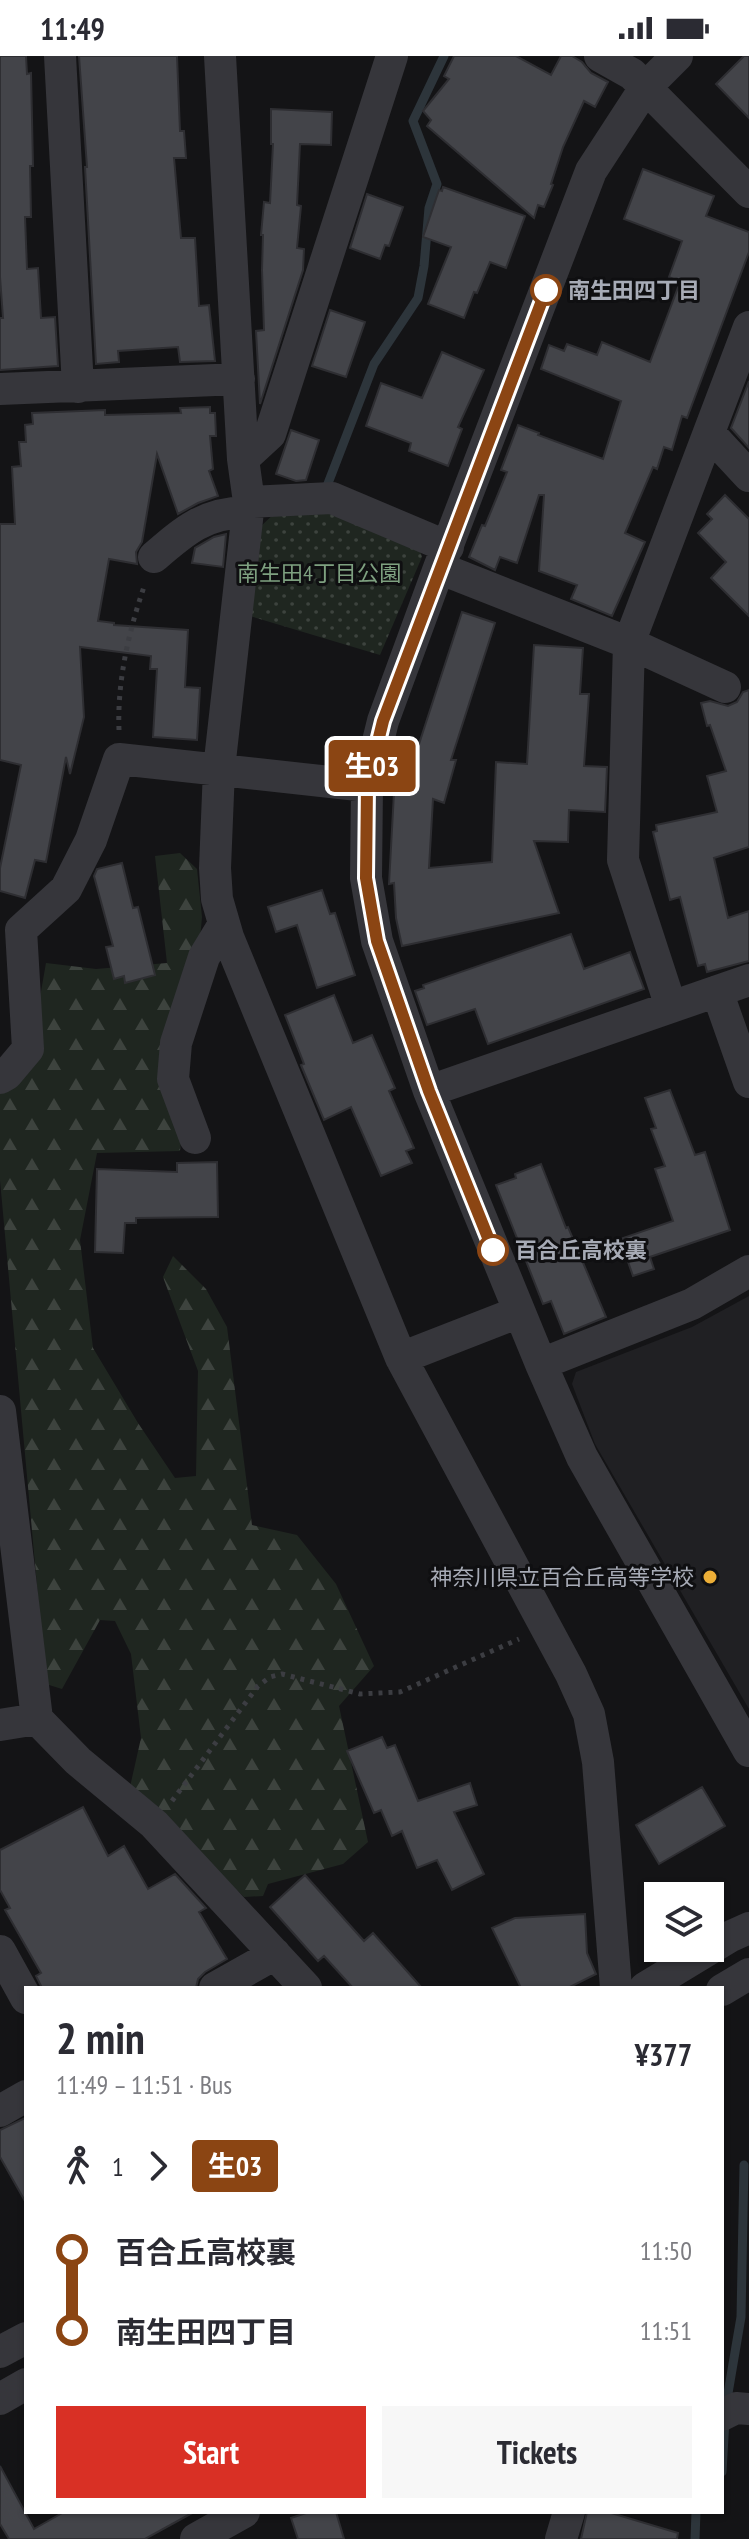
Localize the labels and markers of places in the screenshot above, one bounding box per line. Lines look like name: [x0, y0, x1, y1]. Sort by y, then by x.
marker: 南生田四丁目: [531, 275, 561, 305]
place label: 南生田四丁目: [568, 276, 700, 304]
marker: 百合丘高校裏: [478, 1235, 508, 1265]
place label: 百合丘高校裏: [515, 1236, 647, 1264]
place label: 神奈川県立百合丘高等学校: [430, 1563, 694, 1591]
marker: 神奈川県立百合丘高等学校: [701, 1568, 719, 1586]

